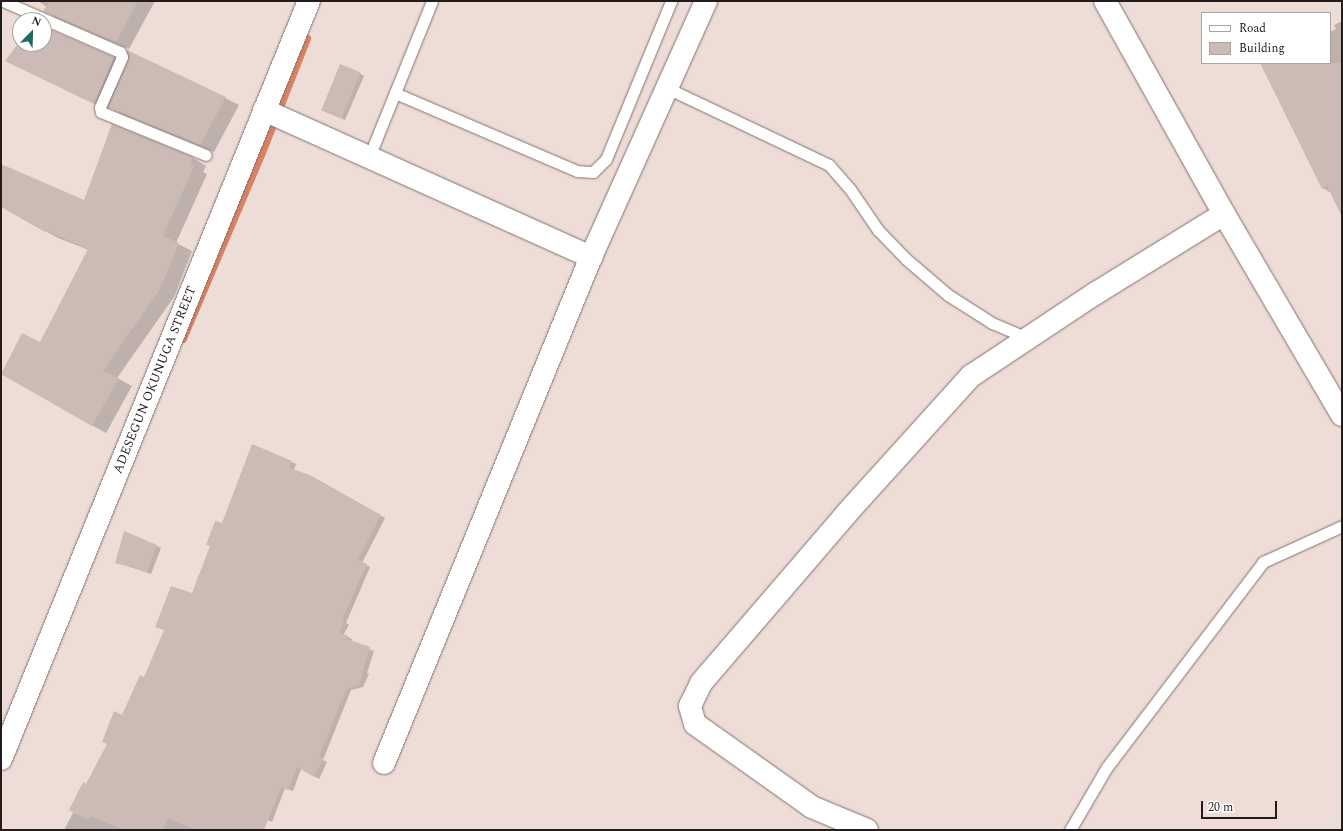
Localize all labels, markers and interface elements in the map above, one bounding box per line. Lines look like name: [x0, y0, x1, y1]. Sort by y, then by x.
north arrow: [12, 12, 52, 52]
text: N: [29, 12, 44, 31]
legend: [1201, 12, 1331, 64]
text: Road: [1239, 19, 1266, 38]
text: Building: [1239, 39, 1285, 58]
street label: ADESEGUN OKUNUGA STREET: [110, 284, 200, 476]
scale bar: [1203, 793, 1279, 819]
text: 20 m: [1208, 798, 1233, 817]

